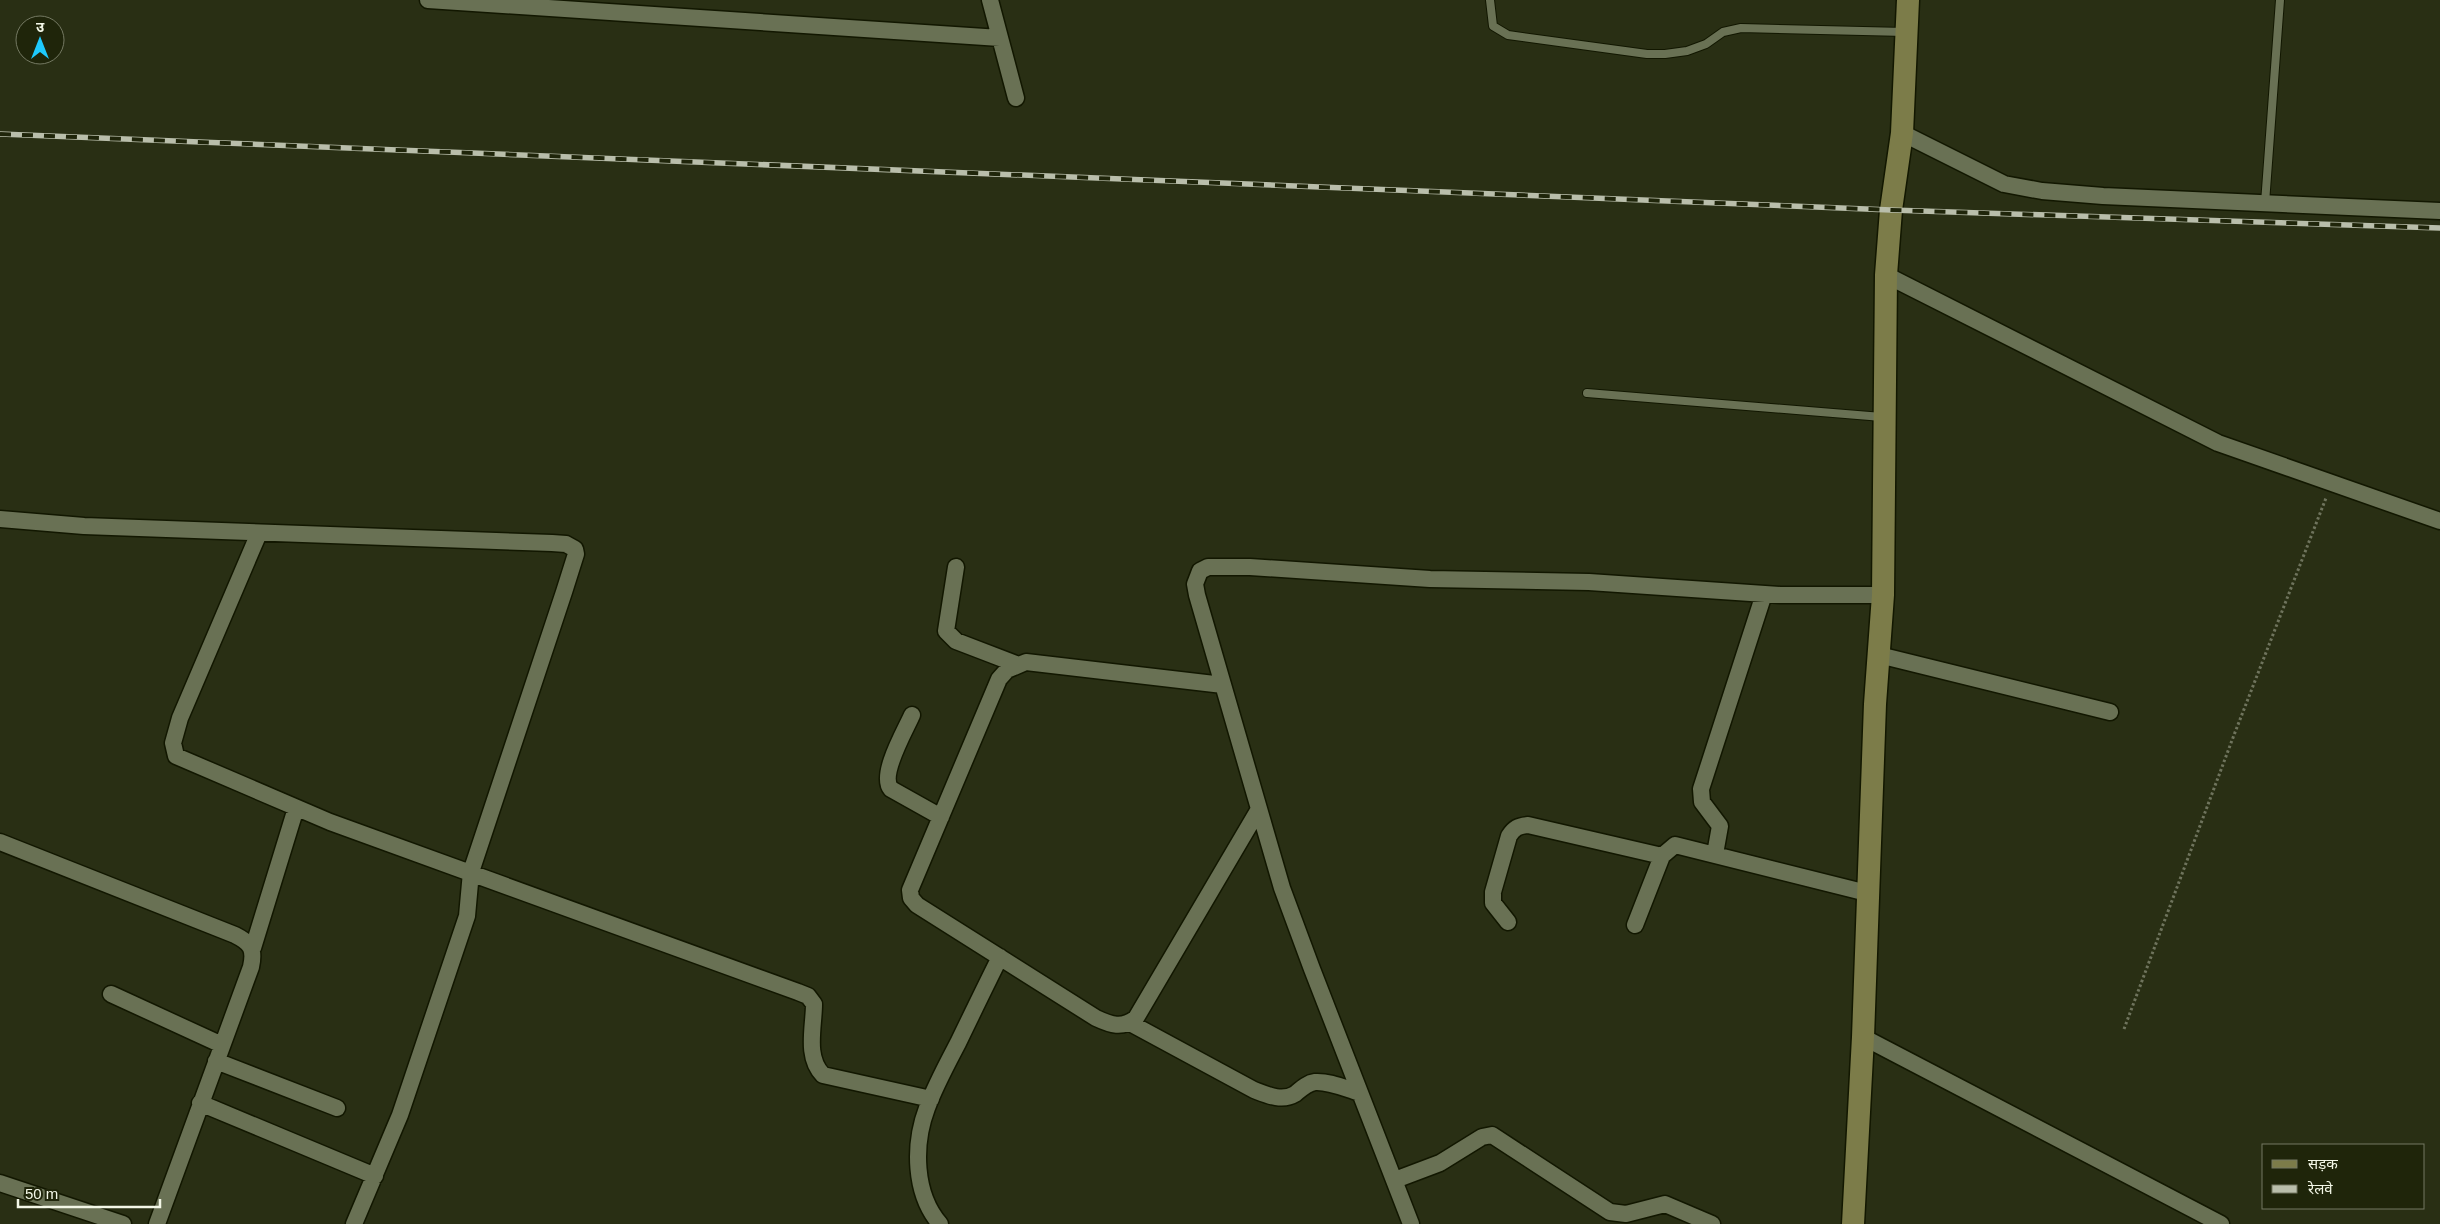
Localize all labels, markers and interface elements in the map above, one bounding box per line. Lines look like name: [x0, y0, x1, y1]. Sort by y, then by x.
north arrow: [15, 15, 65, 65]
text: उ: [36, 19, 45, 35]
legend: [2262, 1144, 2425, 1209]
text: सड़क: [2308, 1155, 2338, 1172]
scale bar: [18, 1176, 160, 1208]
text: रेलवे: [2307, 1180, 2333, 1197]
text: 50 m: [25, 1185, 58, 1202]

